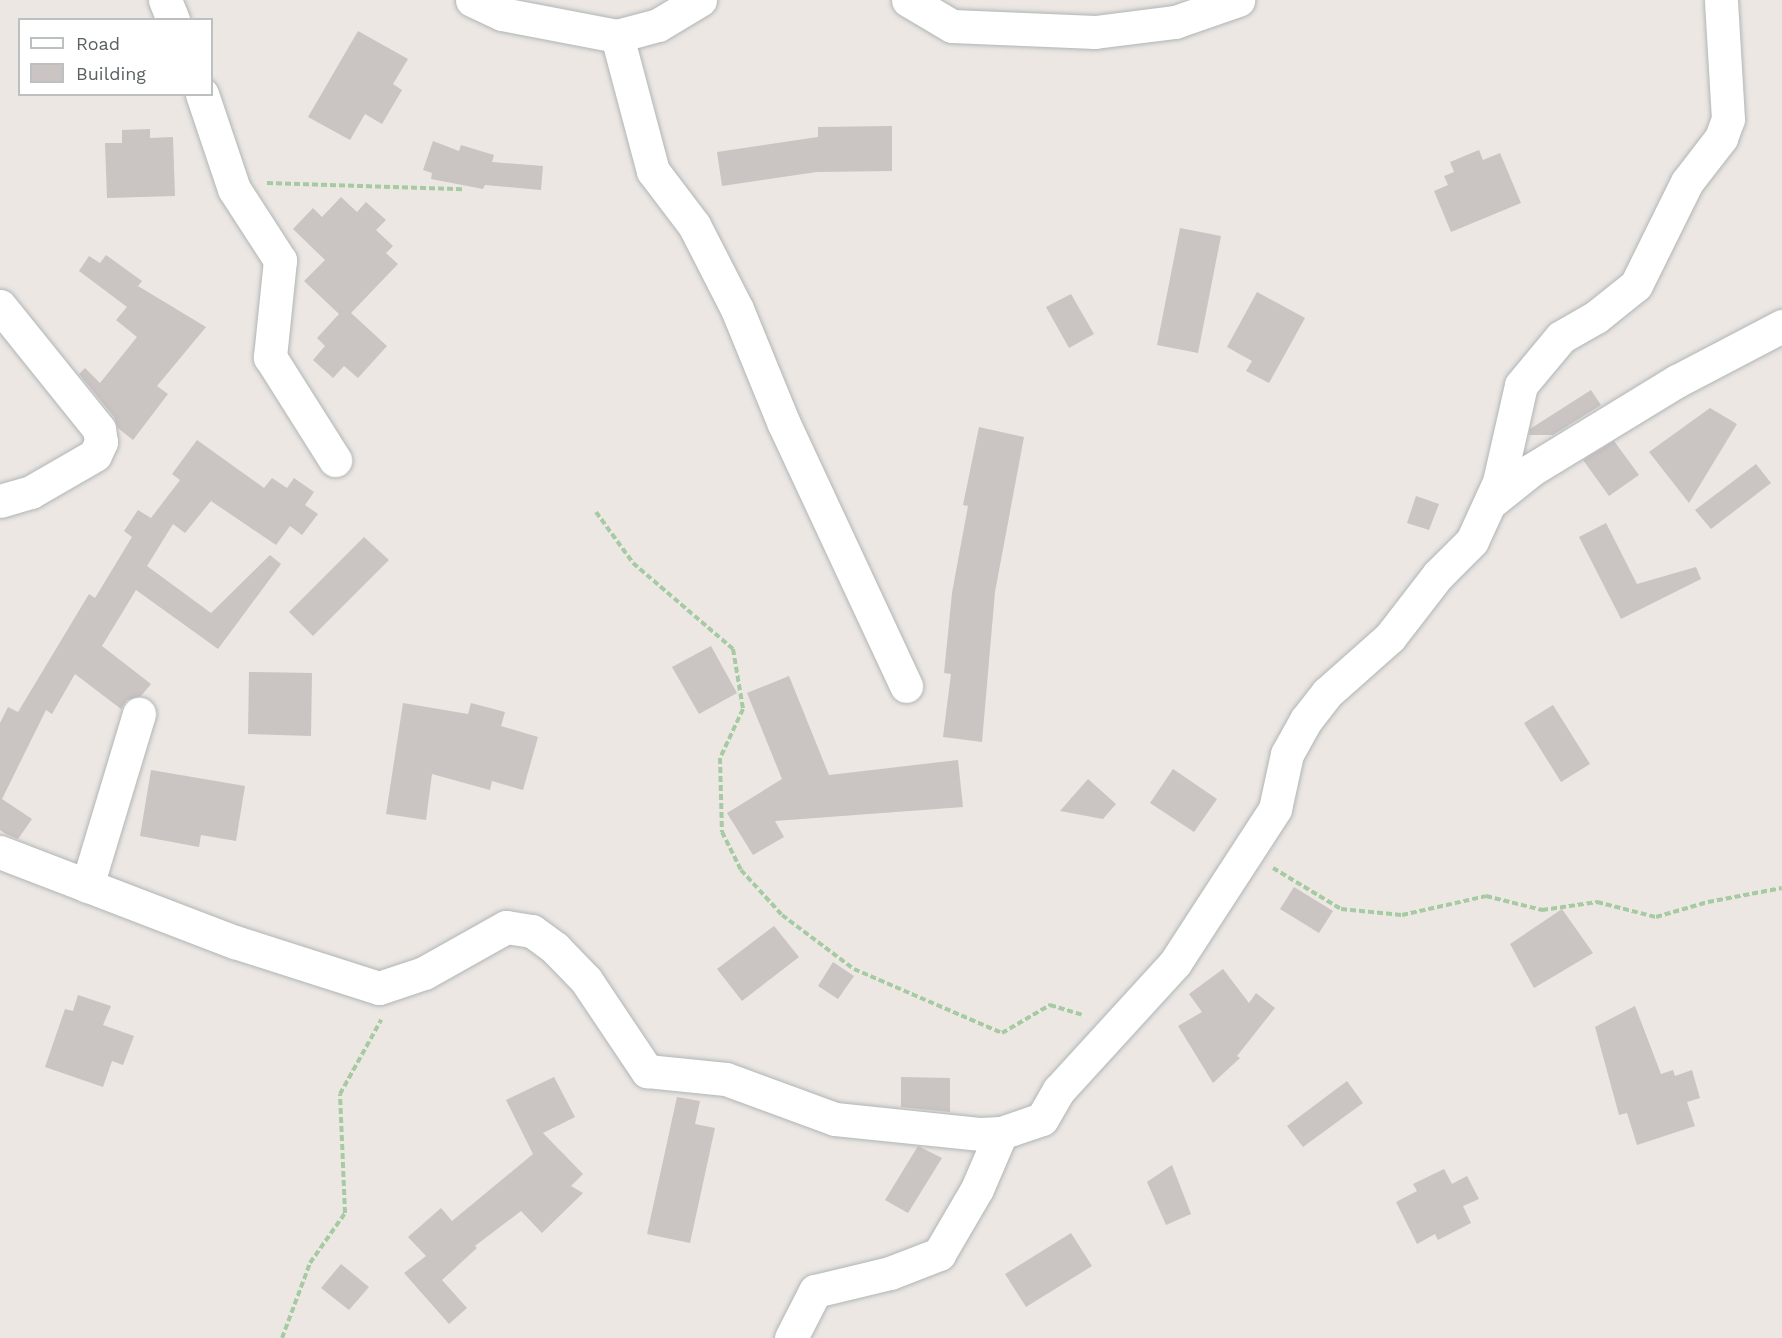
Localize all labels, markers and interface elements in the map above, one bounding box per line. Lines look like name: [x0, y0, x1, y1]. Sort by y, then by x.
legend: [18, 18, 213, 96]
text: Road: [76, 33, 120, 54]
text: Building: [76, 63, 146, 84]

